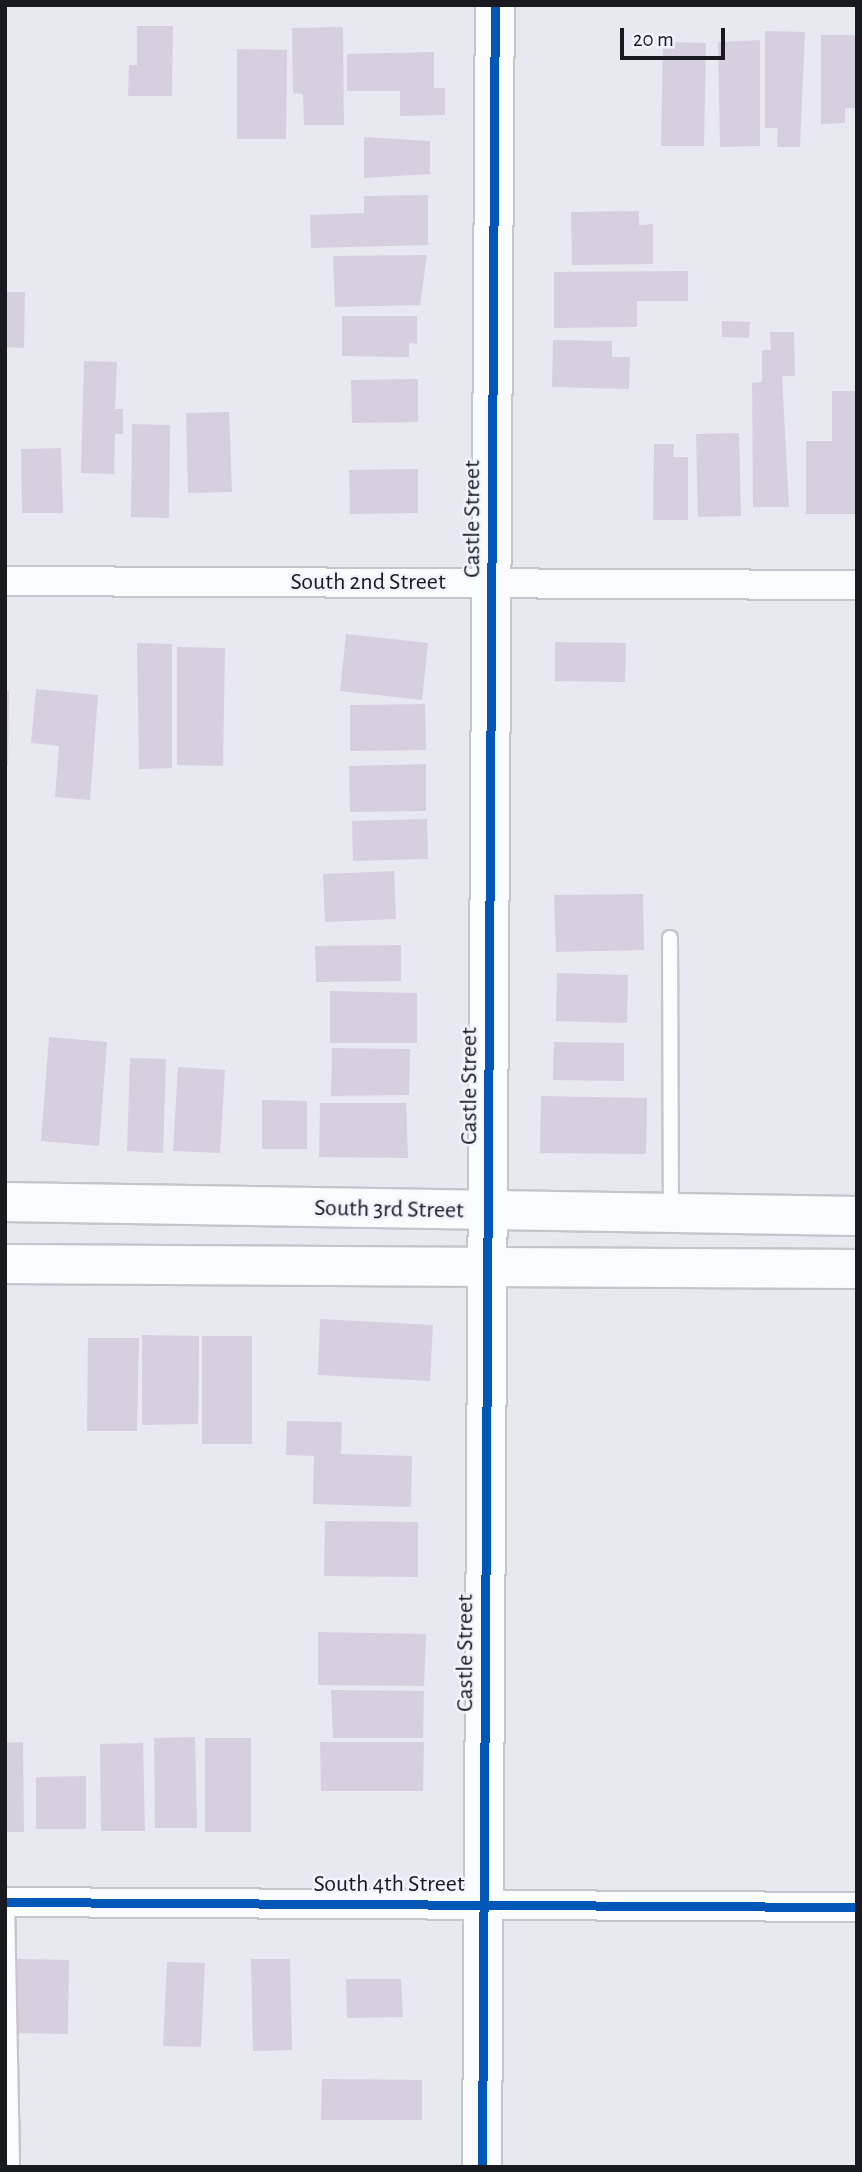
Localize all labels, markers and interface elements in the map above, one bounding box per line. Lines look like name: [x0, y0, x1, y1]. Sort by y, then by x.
scale bar: [624, 14, 729, 58]
text: 20 m: [633, 29, 674, 50]
street label: Castle Street: [459, 460, 487, 578]
street label: South 2nd Street: [290, 569, 446, 597]
street label: Castle Street: [456, 1027, 484, 1145]
street label: South 3rd Street: [314, 1194, 464, 1226]
street label: Castle Street: [452, 1594, 480, 1712]
street label: South 4th Street: [313, 1871, 465, 1899]

